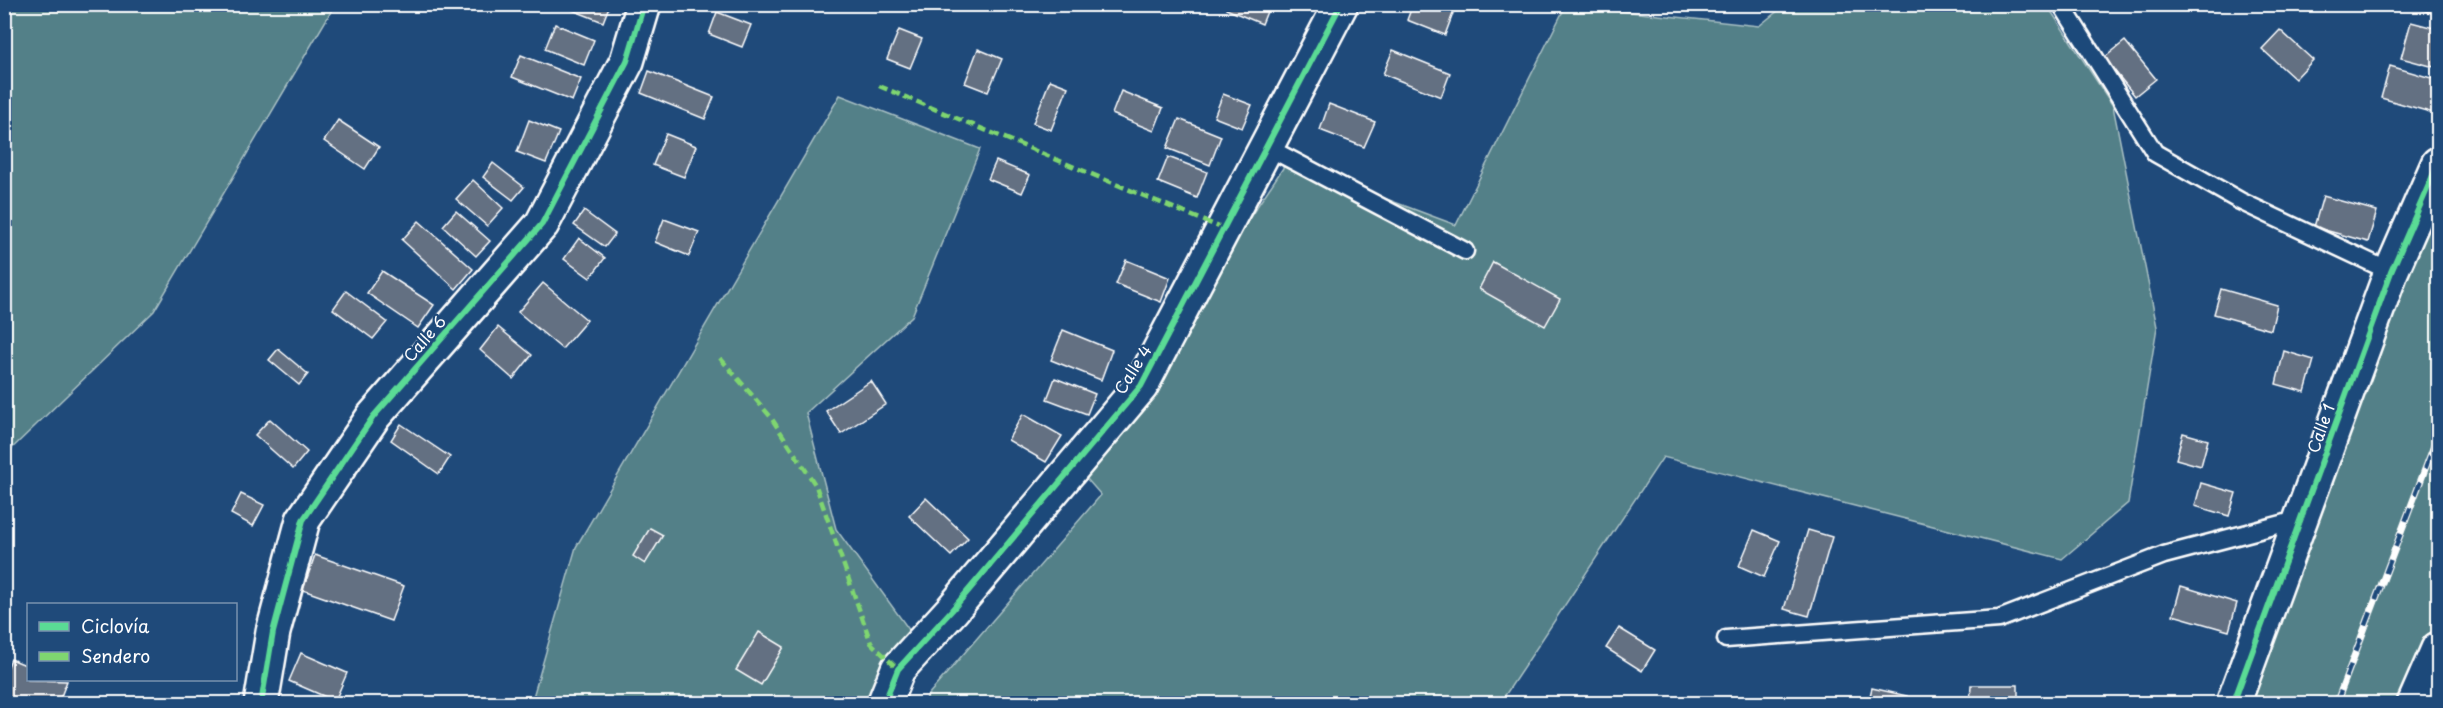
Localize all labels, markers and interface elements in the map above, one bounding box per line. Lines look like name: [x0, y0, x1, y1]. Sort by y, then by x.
street label: Calle 6: [397, 309, 451, 367]
street label: Calle 4: [1107, 340, 1157, 398]
street label: Calle 1: [2300, 400, 2340, 456]
legend: [27, 603, 237, 681]
text: Ciclovía: [81, 612, 150, 639]
text: Sendero: [81, 642, 150, 669]

